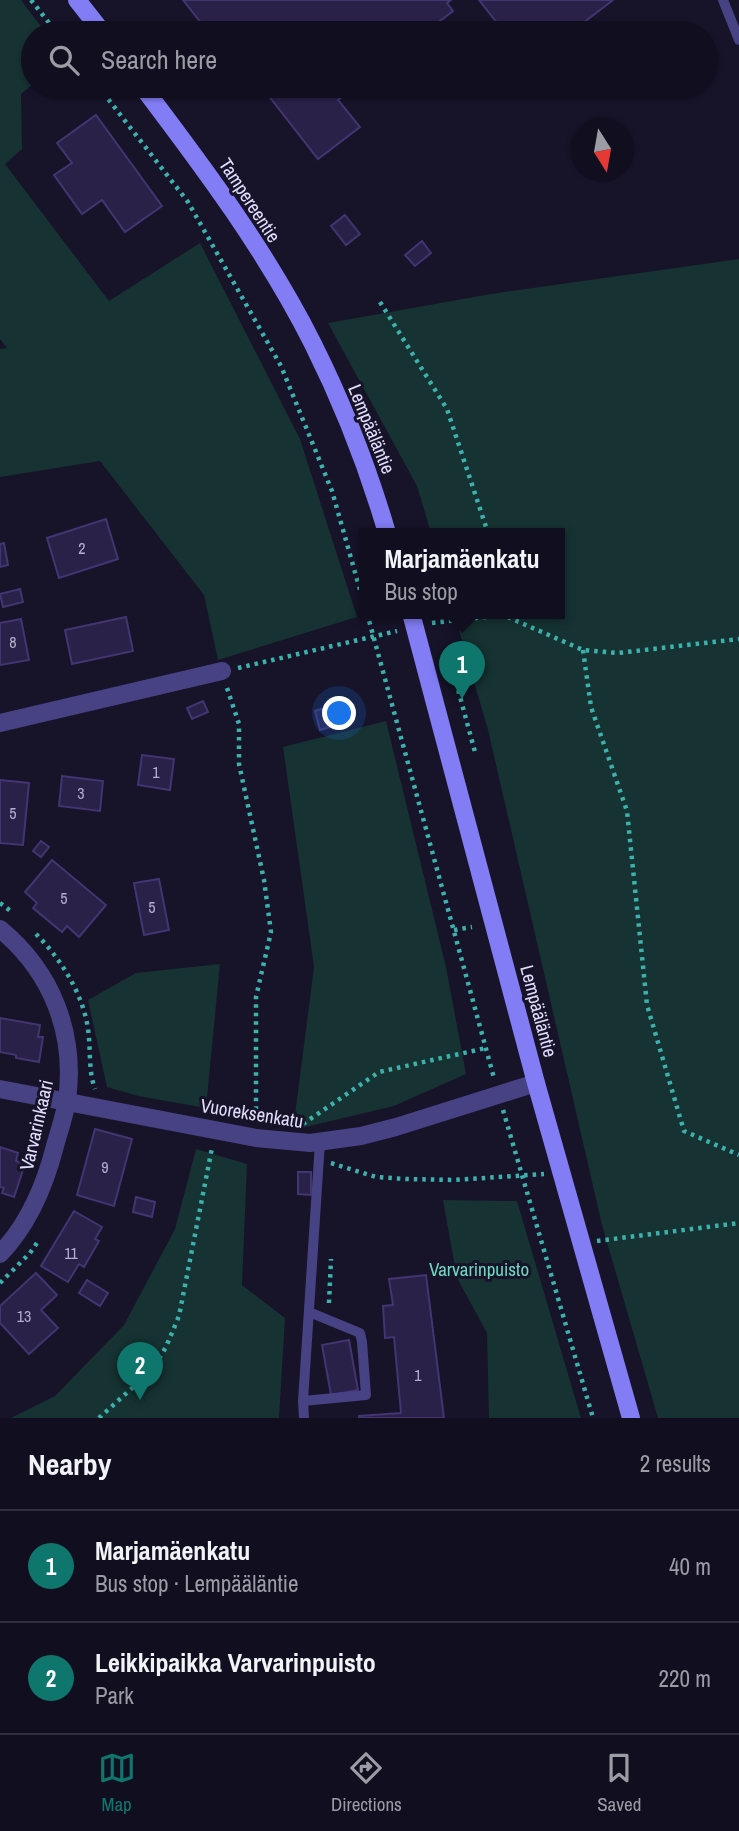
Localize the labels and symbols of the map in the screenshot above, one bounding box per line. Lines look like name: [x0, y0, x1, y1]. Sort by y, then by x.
north arrow: [571, 119, 634, 182]
street label: Tampereentie: [213, 153, 287, 247]
street label: Lempääläntie: [342, 380, 402, 478]
house number: 2: [78, 537, 86, 559]
house number: 8: [9, 631, 17, 653]
pin: 1: [439, 641, 485, 699]
your location: [322, 696, 356, 730]
house number: 1: [152, 761, 160, 783]
house number: 3: [77, 782, 85, 804]
house number: 5: [9, 802, 17, 824]
house number: 5: [60, 887, 68, 909]
house number: 5: [148, 896, 156, 918]
street label: Lempääläntie: [514, 962, 564, 1060]
street label: Varvarinkaari: [13, 1077, 59, 1173]
street label: Vuoreksenkatu: [199, 1092, 305, 1134]
house number: 9: [101, 1156, 109, 1178]
house number: 11: [64, 1242, 79, 1264]
park label: Varvarinpuisto: [429, 1256, 529, 1282]
house number: 13: [17, 1305, 31, 1327]
pin: 2: [117, 1342, 163, 1400]
house number: 1: [414, 1364, 422, 1386]

